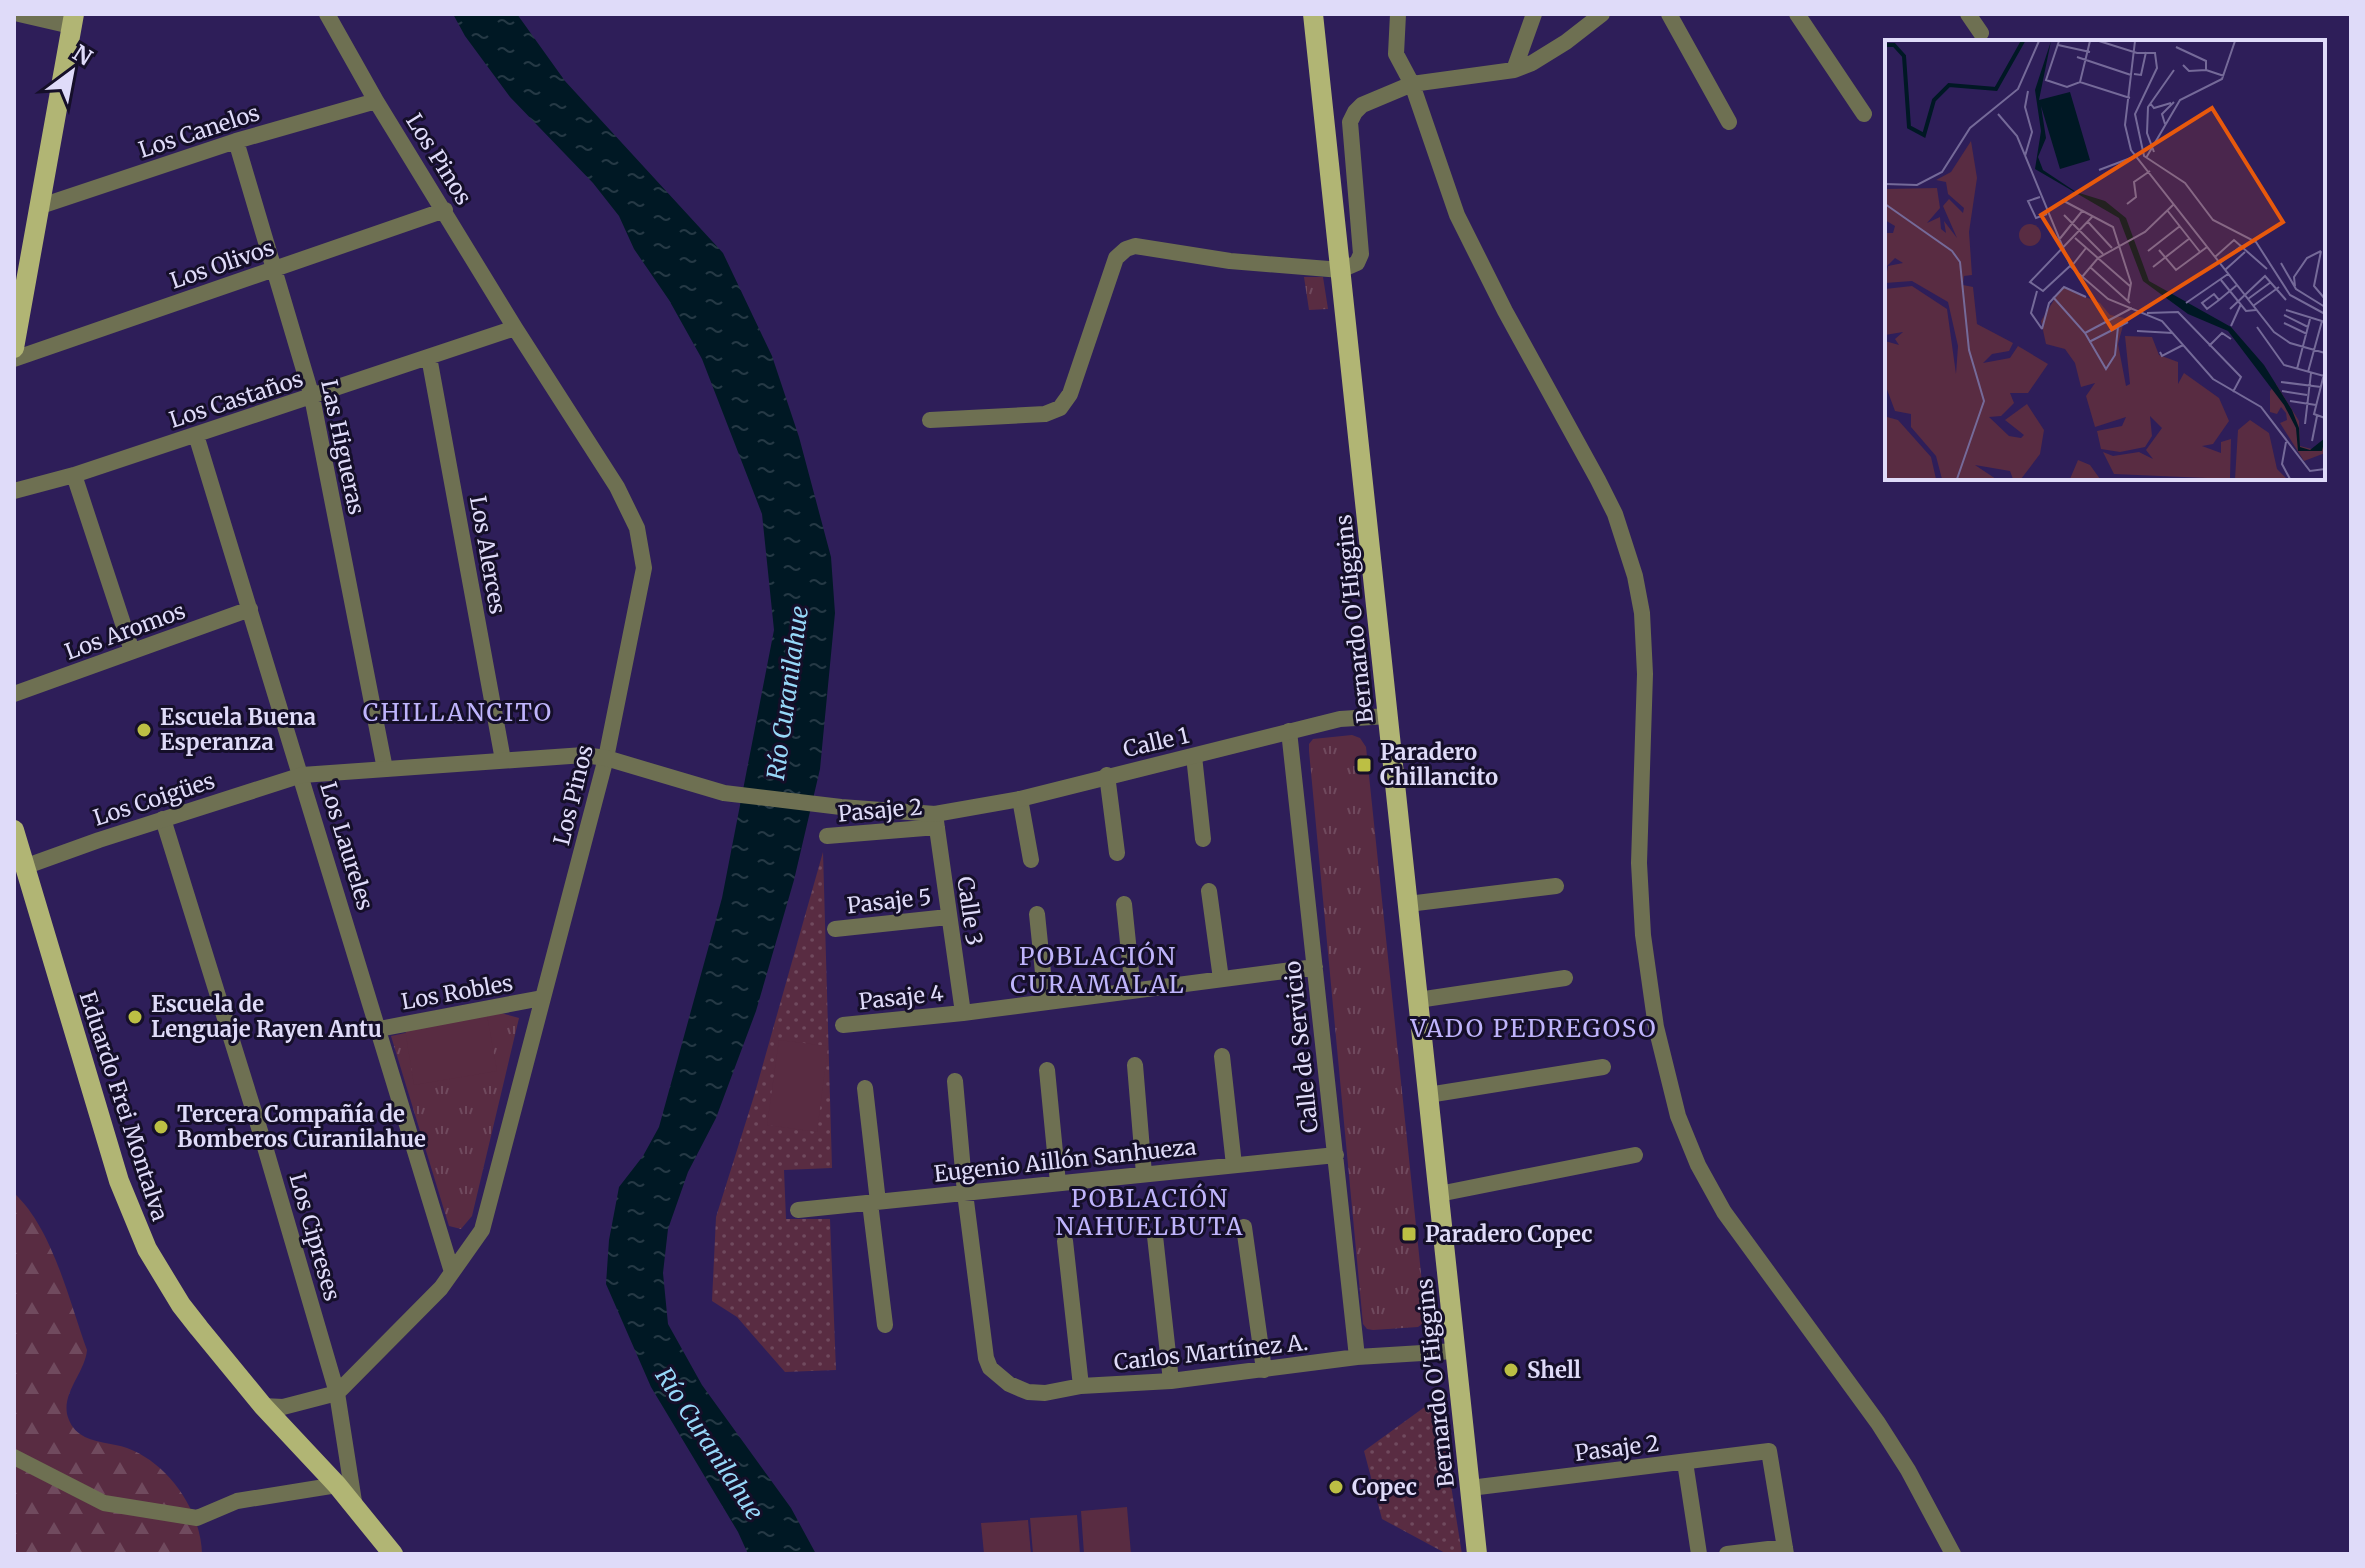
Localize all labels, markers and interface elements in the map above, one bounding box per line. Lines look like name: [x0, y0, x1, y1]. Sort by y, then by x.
north arrow: [32, 32, 112, 112]
text: N: [68, 39, 98, 72]
inset map: [1885, 40, 2325, 480]
street label: Los Canelos: [135, 98, 263, 164]
street label: Los Pinos: [400, 108, 478, 210]
street label: Los Olivos: [166, 233, 278, 295]
street label: Los Castaños: [166, 364, 306, 434]
street label: Las Higueras: [315, 377, 371, 517]
street label: Los Alerces: [464, 494, 512, 616]
street label: Bernardo O'Higgins: [1329, 513, 1379, 725]
street label: Los Aromos: [61, 596, 189, 666]
water label: Río Curanilahue: [760, 604, 815, 782]
district label: CHILLANCITO: [363, 697, 553, 728]
place label: Escuela Buena Esperanza: [160, 703, 316, 756]
marker: Escuela Buena Esperanza: [135, 721, 153, 739]
street label: Calle 1: [1120, 721, 1192, 763]
place label: Paradero Chillancito: [1380, 738, 1498, 791]
street label: Los Pinos: [547, 742, 599, 848]
marker: Paradero Chillancito: [1355, 756, 1373, 774]
street label: Los Coigües: [90, 766, 218, 832]
street label: Los Laureles: [314, 779, 380, 913]
street label: Pasaje 2: [836, 792, 924, 828]
street label: Calle 3: [951, 875, 989, 947]
street label: Pasaje 5: [845, 883, 933, 919]
district label: POBLACIÓN CURAMALAL: [1010, 941, 1186, 1000]
street label: Calle de Servicio: [1278, 960, 1324, 1134]
street label: Los Robles: [399, 968, 515, 1016]
street label: Pasaje 4: [857, 979, 945, 1015]
street label: Eduardo Frei Montalva: [74, 988, 174, 1224]
place label: Escuela de Lenguaje Rayen Antu: [151, 990, 382, 1043]
marker: Escuela de Lenguaje Rayen Antu: [126, 1008, 144, 1026]
district label: VADO PEDREGOSO: [1409, 1013, 1658, 1044]
place label: Tercera Compañía de Bomberos Curanilahue: [177, 1100, 426, 1153]
marker: Tercera Compañía de Bomberos Curanilahue: [152, 1118, 170, 1136]
street label: Eugenio Aillón Sanhueza: [932, 1132, 1198, 1188]
street label: Los Cipreses: [283, 1170, 347, 1304]
district label: POBLACIÓN NAHUELBUTA: [1056, 1183, 1244, 1242]
place label: Paradero Copec: [1425, 1220, 1592, 1248]
marker: Paradero Copec: [1400, 1225, 1418, 1243]
street label: Bernardo O'Higgins: [1410, 1277, 1460, 1489]
street label: Carlos Martínez A.: [1113, 1328, 1309, 1376]
place label: Shell: [1527, 1356, 1581, 1384]
marker: Shell: [1502, 1361, 1520, 1379]
water label: Río Curanilahue: [649, 1362, 770, 1526]
street label: Pasaje 2: [1573, 1429, 1661, 1467]
place label: Copec: [1352, 1473, 1417, 1501]
marker: Copec: [1327, 1478, 1345, 1496]

